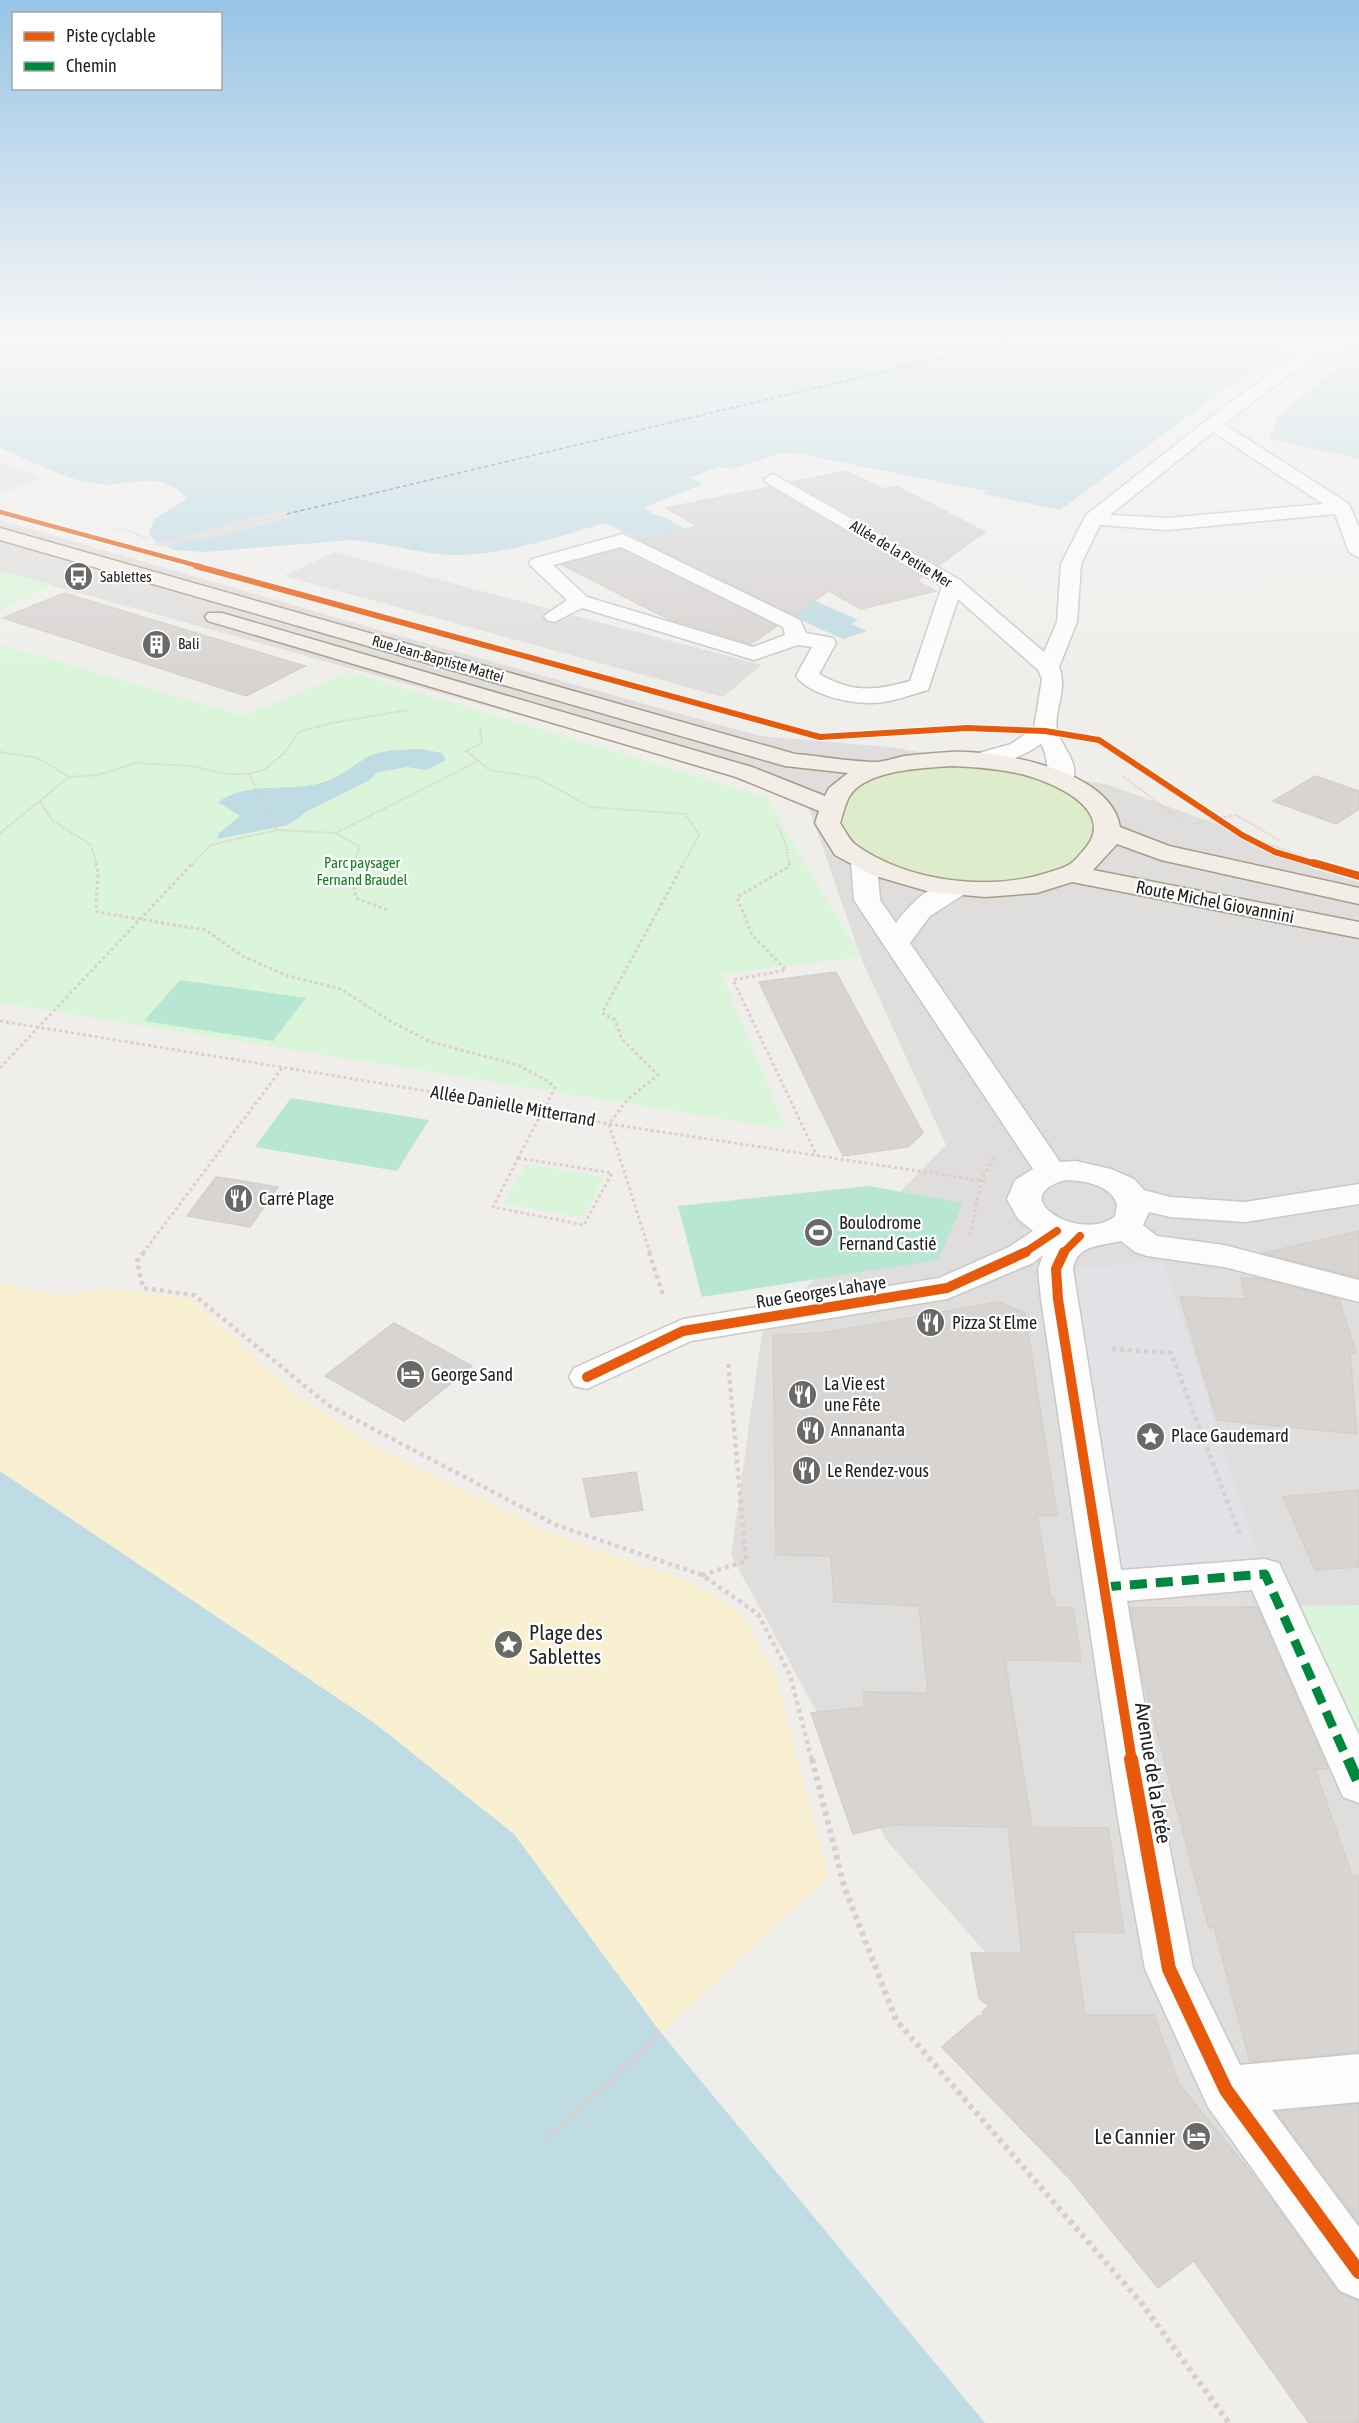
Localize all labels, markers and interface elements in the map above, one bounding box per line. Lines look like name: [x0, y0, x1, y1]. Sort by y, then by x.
legend: [12, 12, 222, 90]
text: Piste cyclable: [66, 25, 156, 46]
text: Chemin: [66, 55, 117, 76]
street label: Allée de la Petite Mer: [847, 516, 956, 591]
bus stop icon: Sablettes: [63, 561, 95, 593]
place label: Sablettes: [100, 568, 152, 585]
building icon: Bali: [141, 628, 173, 660]
street label: Rue Jean-Baptiste Mattei: [370, 632, 506, 685]
place label: Bali: [178, 635, 200, 652]
park label: Parc paysager Fernand Braudel: [316, 854, 408, 888]
street label: Route Michel Giovannini: [1134, 876, 1296, 927]
street label: Allée Danielle Mitterrand: [429, 1081, 597, 1130]
restaurant icon: Carré Plage: [222, 1183, 254, 1215]
place label: Carré Plage: [259, 1188, 334, 1209]
place label: Boulodrome Fernand Castié: [839, 1212, 937, 1254]
sports icon: Boulodrome Fernand Castié: [802, 1217, 834, 1249]
street label: Rue Georges Lahaye: [754, 1271, 887, 1312]
restaurant icon: Pizza St Elme: [915, 1307, 947, 1339]
place label: Pizza St Elme: [952, 1312, 1037, 1333]
hotel icon: George Sand: [394, 1359, 426, 1391]
place label: George Sand: [431, 1364, 513, 1385]
place label: La Vie est une Fête: [824, 1373, 885, 1415]
restaurant icon: La Vie est une Fête: [787, 1378, 819, 1410]
restaurant icon: Annananta: [794, 1414, 826, 1446]
place label: Annananta: [831, 1419, 905, 1440]
place icon: Place Gaudemard: [1134, 1420, 1166, 1452]
place label: Place Gaudemard: [1171, 1425, 1289, 1446]
restaurant icon: Le Rendez-vous: [790, 1455, 822, 1487]
place label: Le Rendez-vous: [827, 1460, 929, 1481]
place label: Plage des Sablettes: [529, 1620, 603, 1668]
place icon: Plage des Sablettes: [492, 1629, 524, 1661]
street label: Avenue de la Jetée: [1131, 1701, 1177, 1845]
hotel icon: Le Cannier: [1180, 2121, 1212, 2153]
place label: Le Cannier: [1094, 2124, 1176, 2148]

